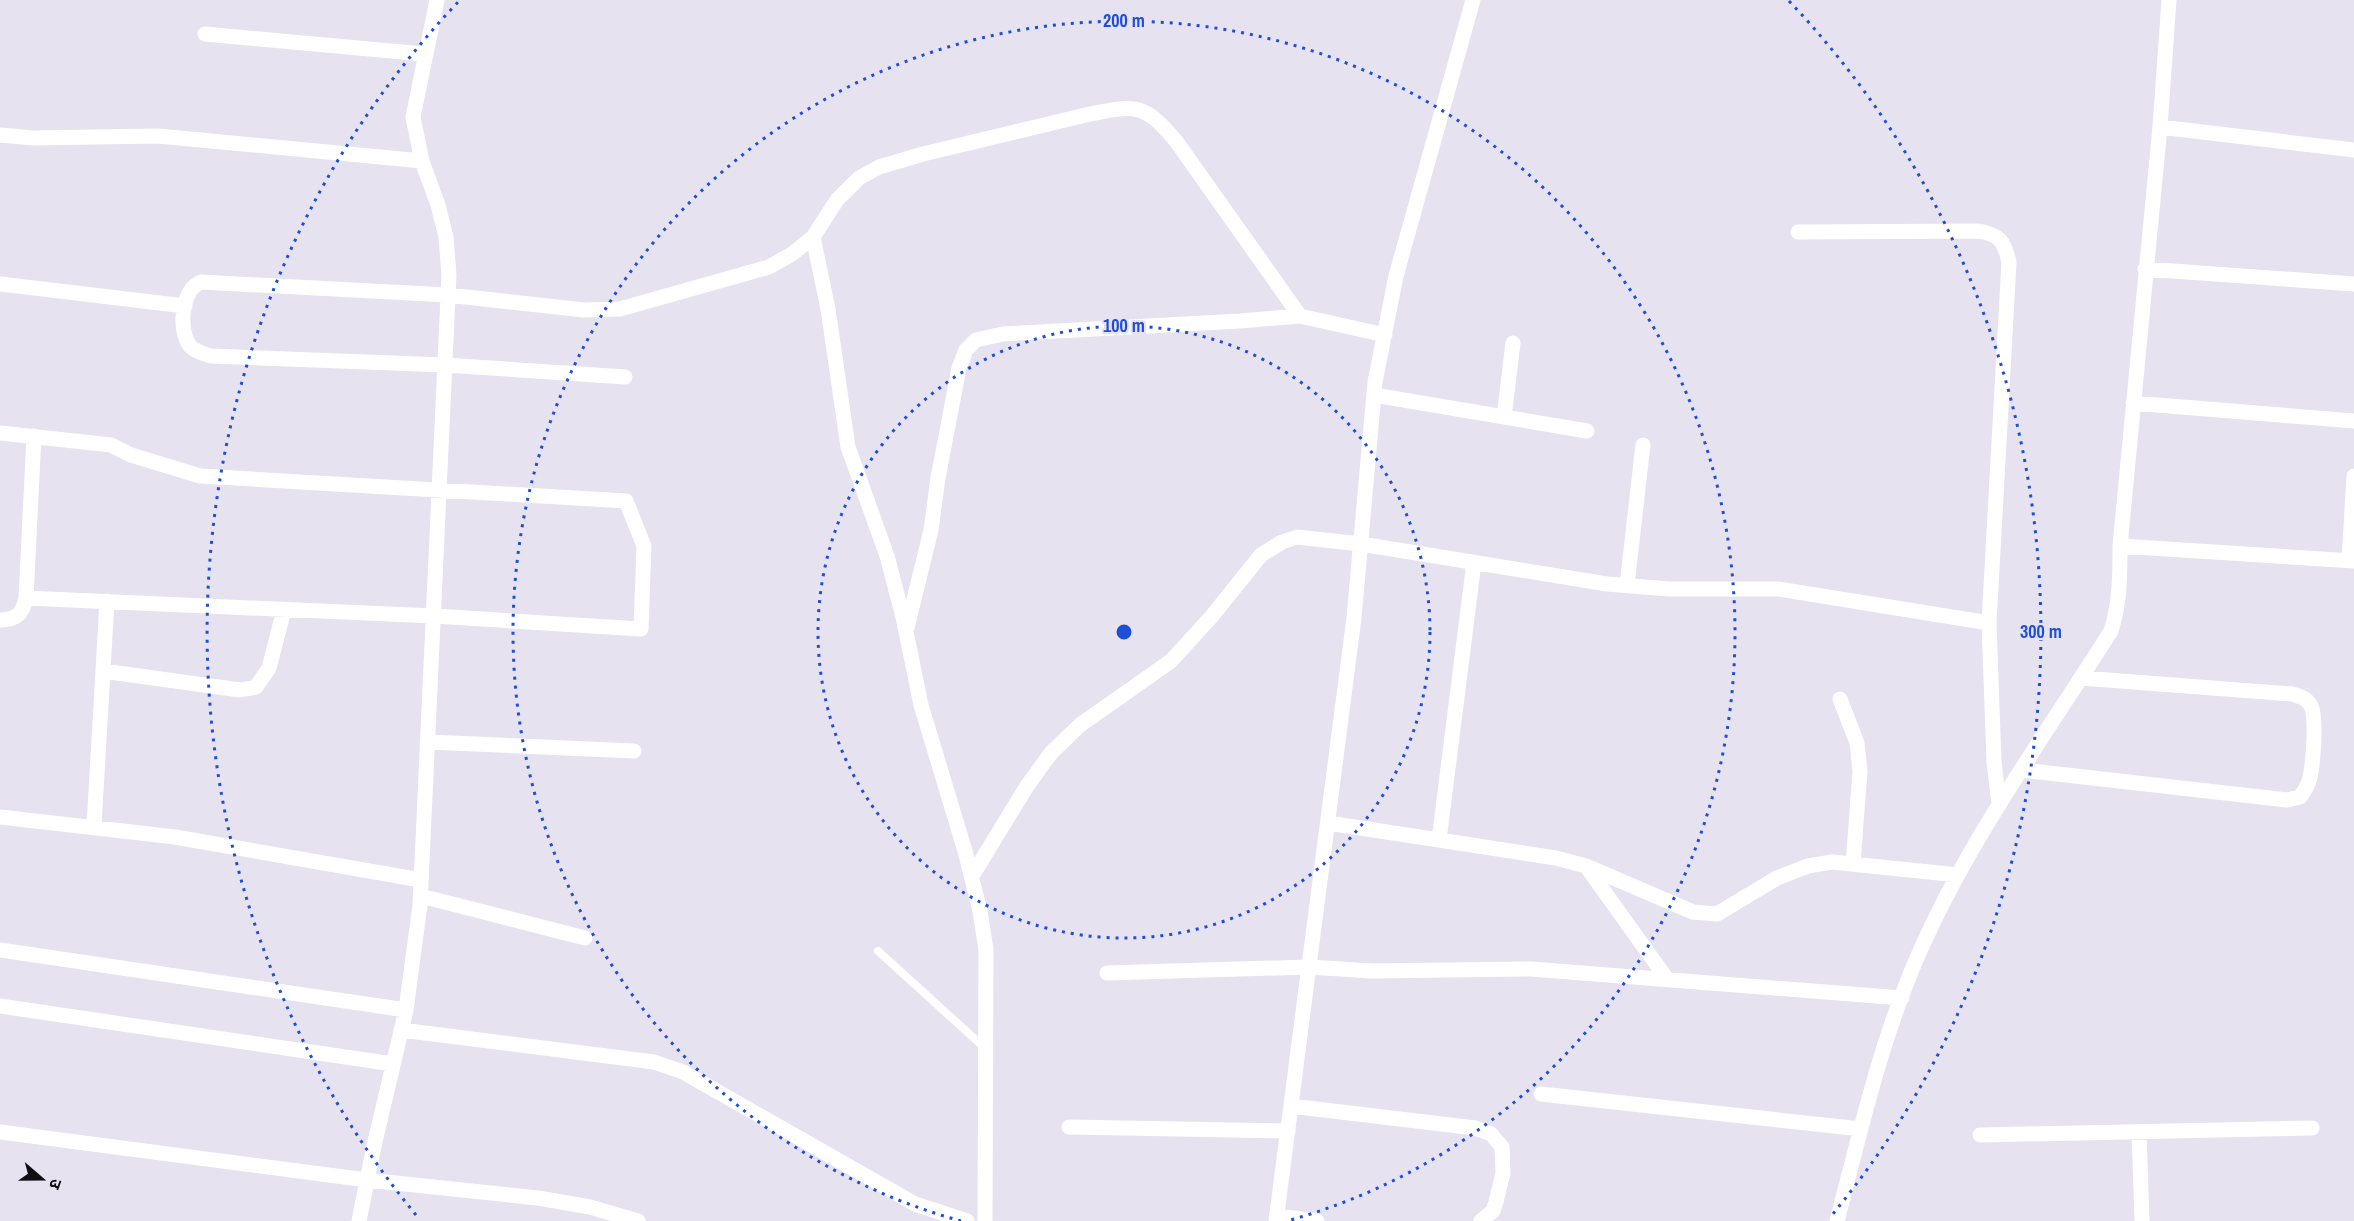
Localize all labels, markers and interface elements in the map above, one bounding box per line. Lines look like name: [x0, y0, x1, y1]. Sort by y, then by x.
text: 200 m: [1103, 8, 1145, 33]
text: 100 m: [1103, 313, 1145, 338]
text: 300 m: [2020, 619, 2062, 644]
centre of rings: [1114, 622, 1134, 642]
north arrow: [12, 1149, 72, 1209]
text: उ: [44, 1176, 68, 1193]

